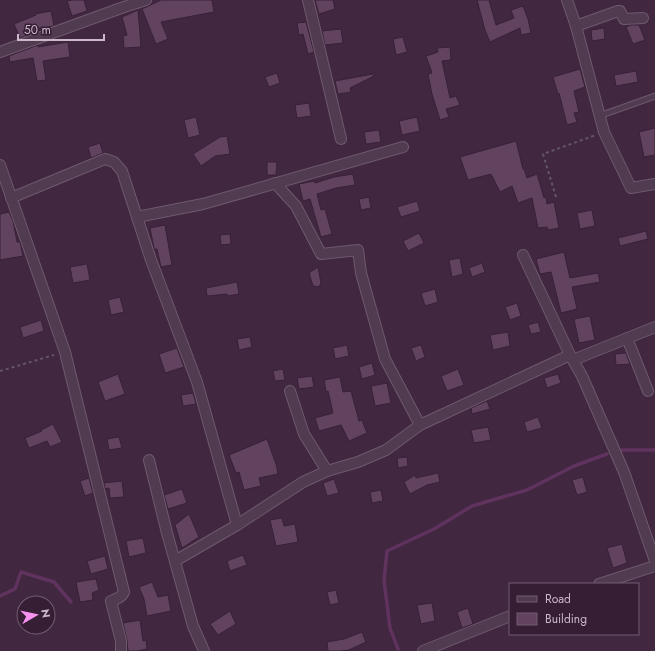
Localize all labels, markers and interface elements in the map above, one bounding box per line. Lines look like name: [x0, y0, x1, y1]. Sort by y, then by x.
scale bar: [18, 16, 104, 42]
text: 50 m: [24, 21, 51, 39]
legend: [509, 583, 639, 635]
text: Road: [545, 590, 571, 608]
north arrow: [16, 595, 56, 635]
text: N: [37, 608, 54, 619]
text: Building: [545, 610, 587, 628]

